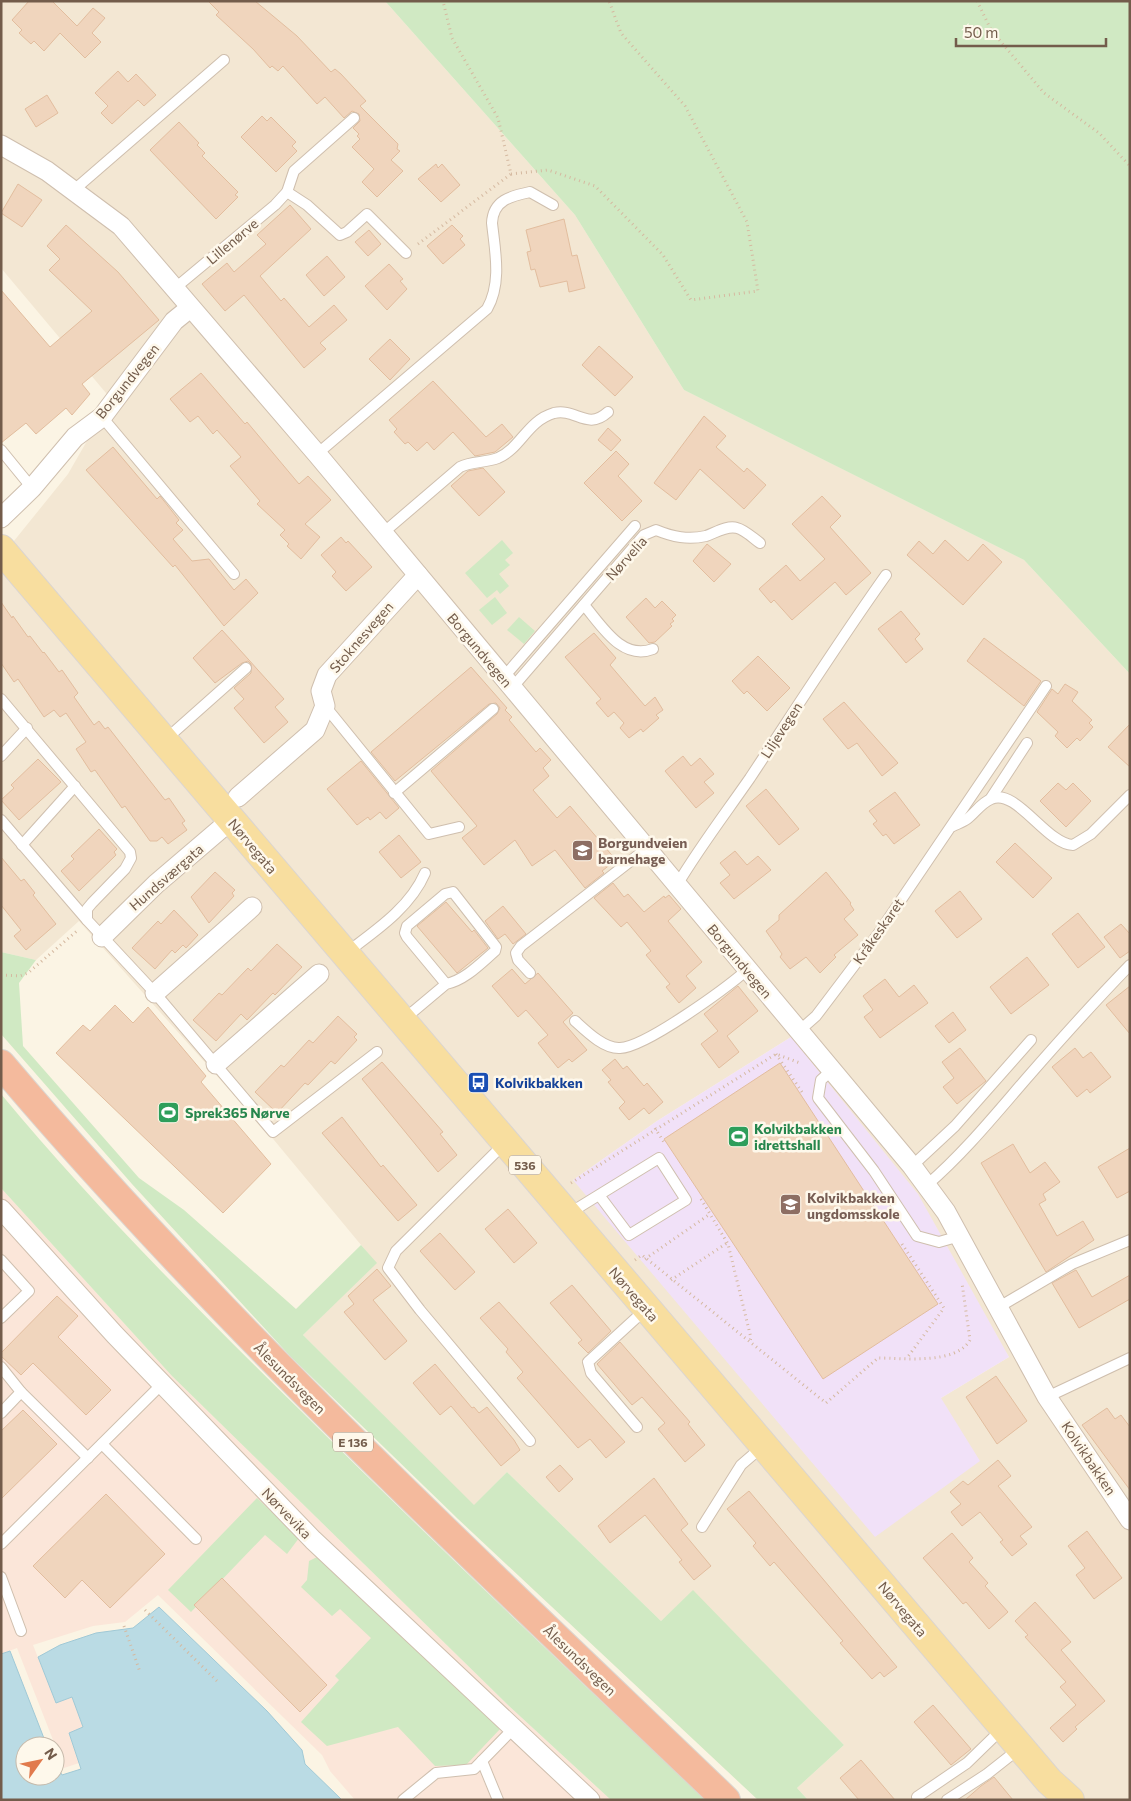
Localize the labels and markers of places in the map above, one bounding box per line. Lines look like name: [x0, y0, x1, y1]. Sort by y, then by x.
place label: Borgundveien barnehage: [598, 834, 687, 867]
school or university icon: Borgundveien barnehage: [570, 838, 594, 862]
bus stop icon: Kolvikbakken: [467, 1070, 491, 1094]
place label: Kolvikbakken: [495, 1074, 583, 1091]
sports icon: Sprek365 Nørve: [157, 1100, 181, 1124]
place label: Sprek365 Nørve: [185, 1104, 290, 1121]
place label: Kolvikbakken idrettshall: [754, 1120, 842, 1153]
sports icon: Kolvikbakken idrettshall: [726, 1124, 750, 1148]
place label: Kolvikbakken ungdomsskole: [807, 1189, 900, 1222]
school or university icon: Kolvikbakken ungdomsskole: [779, 1193, 803, 1217]

